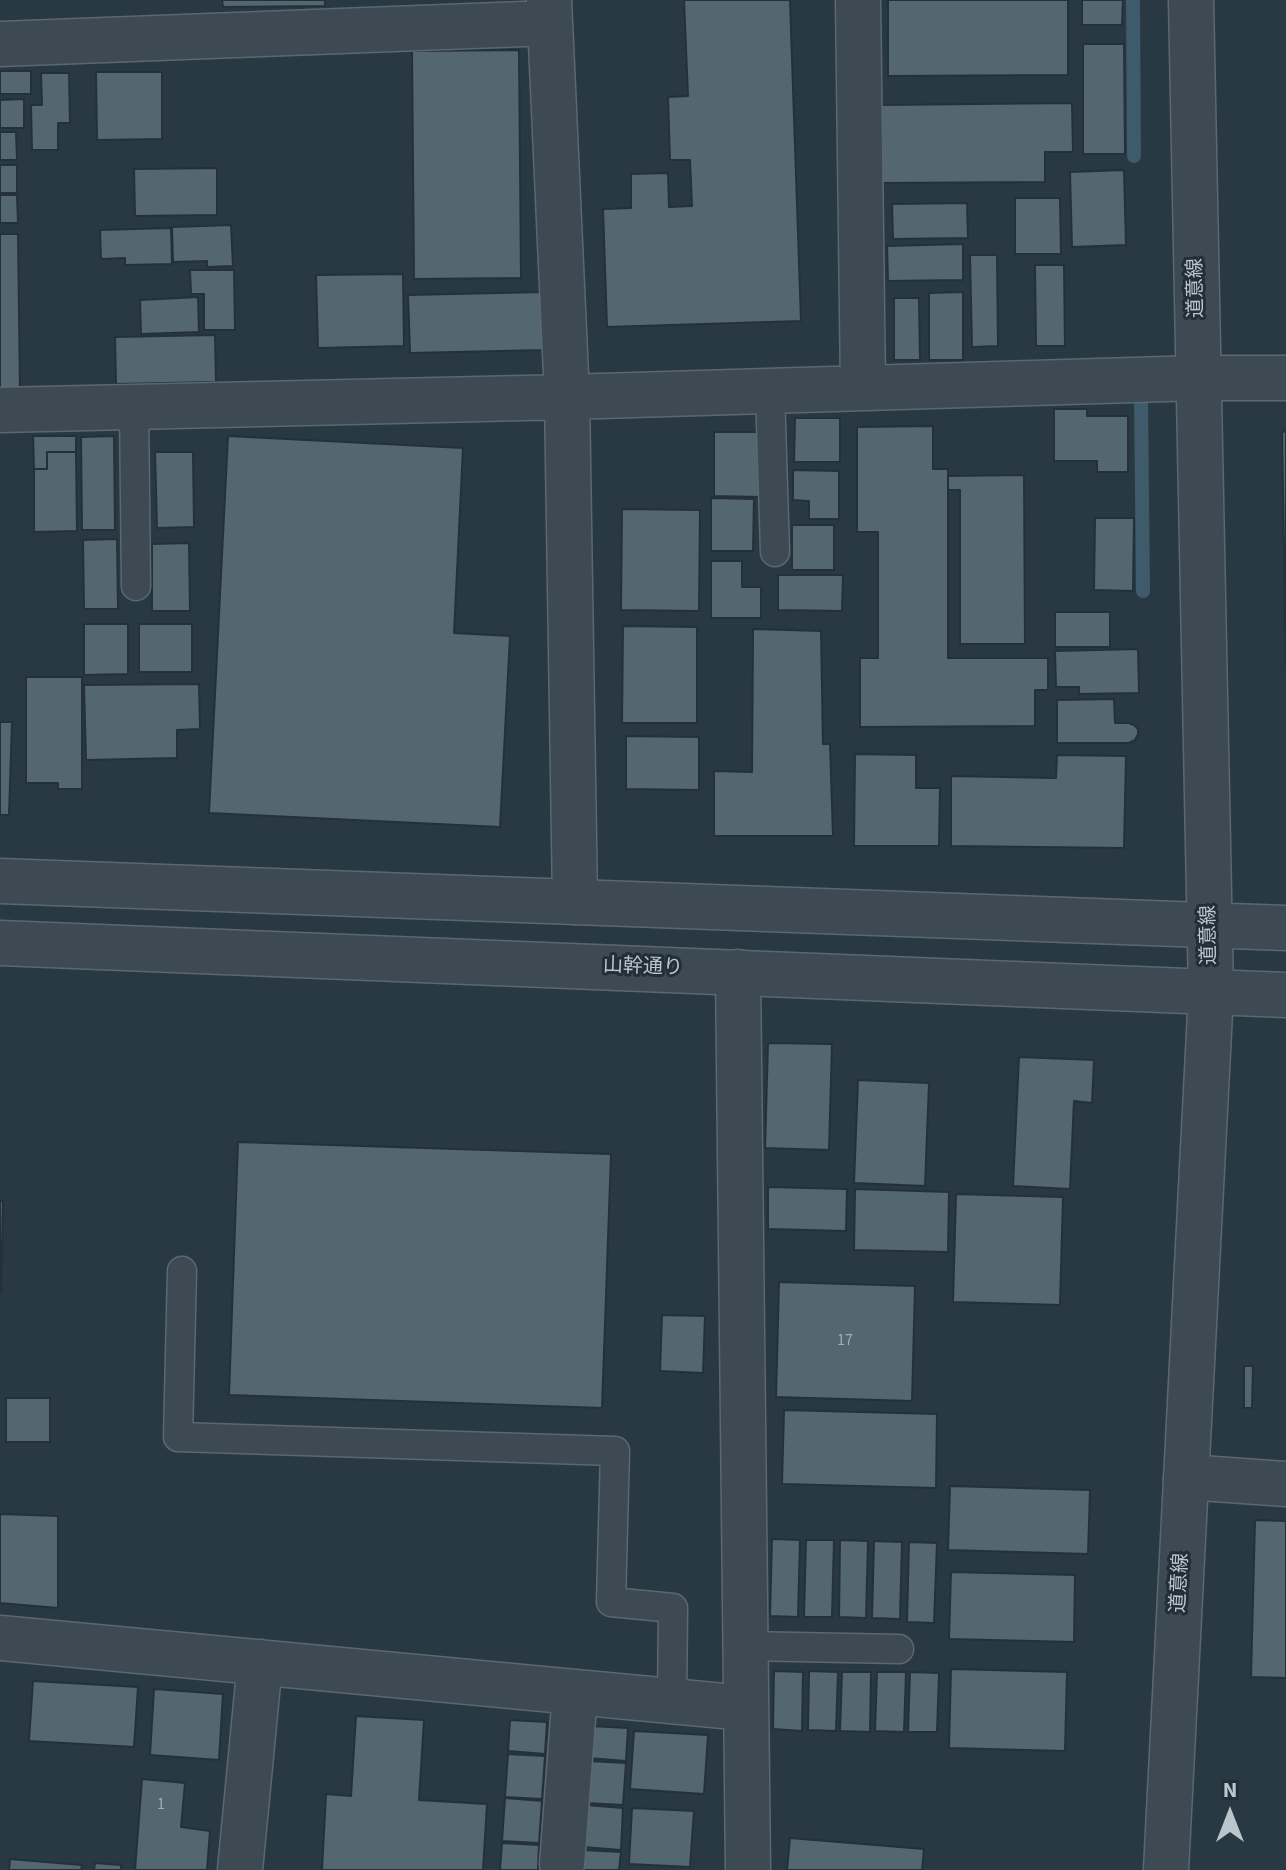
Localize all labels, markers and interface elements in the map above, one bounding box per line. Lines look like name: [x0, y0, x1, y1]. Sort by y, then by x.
street label: 道意線: [1184, 258, 1210, 318]
street label: 道意線: [1197, 905, 1223, 965]
street label: 山幹通り: [603, 955, 683, 981]
house number: 17: [837, 1331, 853, 1351]
street label: 道意線: [1167, 1552, 1195, 1614]
north arrow: [1190, 1774, 1270, 1854]
text: N: [1223, 1774, 1237, 1806]
house number: 1: [157, 1795, 165, 1815]

